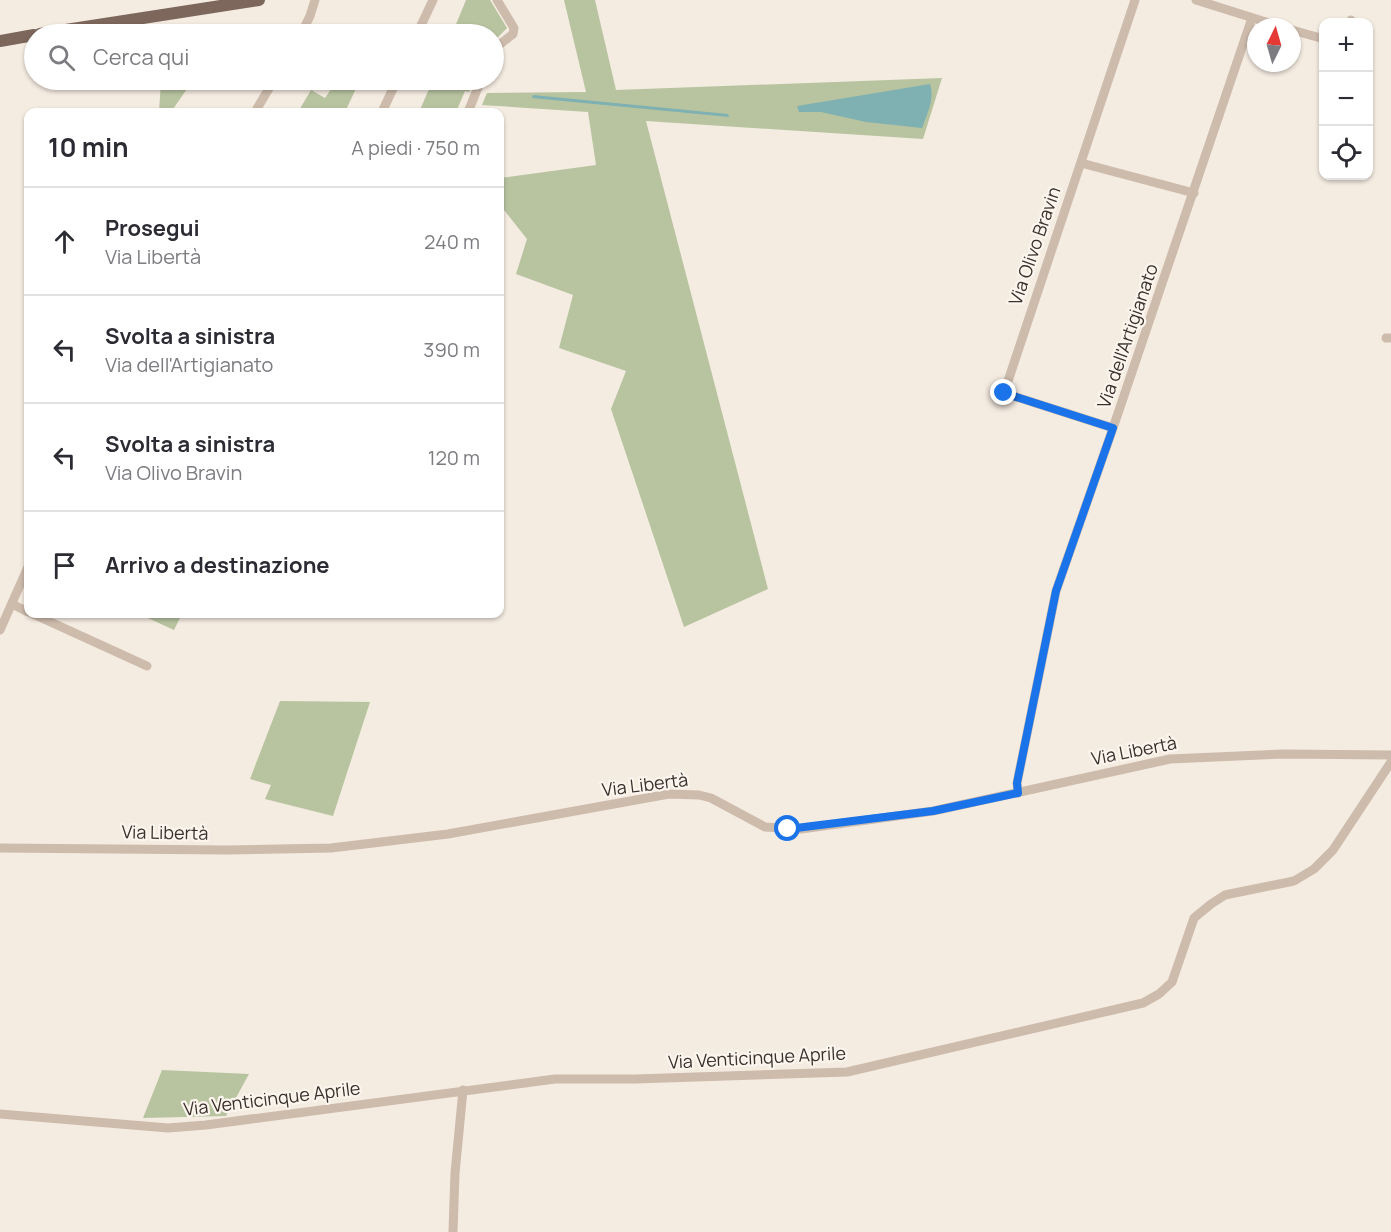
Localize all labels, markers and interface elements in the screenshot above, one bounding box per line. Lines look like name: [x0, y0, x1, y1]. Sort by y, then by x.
north arrow: [1247, 18, 1301, 72]
map controls: [1319, 18, 1373, 180]
button: +: [1319, 18, 1373, 72]
search box: [24, 24, 504, 90]
icon: search: [45, 41, 78, 74]
text: Cerca qui: [93, 42, 189, 72]
button: −: [1319, 72, 1373, 126]
button: locate: [1319, 126, 1373, 180]
text: 10 min: [48, 129, 129, 165]
text: A piedi · 750 m: [351, 134, 480, 161]
street label: Via Olivo Bravin: [1003, 183, 1066, 308]
text: Prosegui: [105, 213, 200, 243]
icon: ahead: [48, 225, 81, 258]
text: 240 m: [424, 228, 480, 255]
text: Via Libertà: [105, 243, 201, 270]
street label: Via dell'Artigianato: [1091, 260, 1163, 411]
text: Svolta a sinistra: [105, 321, 275, 351]
icon: left: [48, 333, 81, 366]
text: 390 m: [423, 336, 480, 363]
text: Via dell'Artigianato: [105, 351, 273, 378]
route end: [990, 379, 1016, 405]
text: Svolta a sinistra: [105, 429, 275, 459]
icon: left: [48, 441, 81, 474]
text: 120 m: [428, 444, 480, 471]
text: Via Olivo Bravin: [105, 459, 242, 486]
icon: arrive: [48, 549, 81, 582]
text: Arrivo a destinazione: [105, 550, 329, 580]
street label: Via Libertà: [1089, 730, 1179, 770]
street label: Via Libertà: [600, 767, 689, 801]
route start: [774, 815, 800, 841]
street label: Via Libertà: [122, 819, 209, 845]
street label: Via Venticinque Aprile: [667, 1040, 846, 1074]
street label: Via Venticinque Aprile: [182, 1075, 362, 1121]

